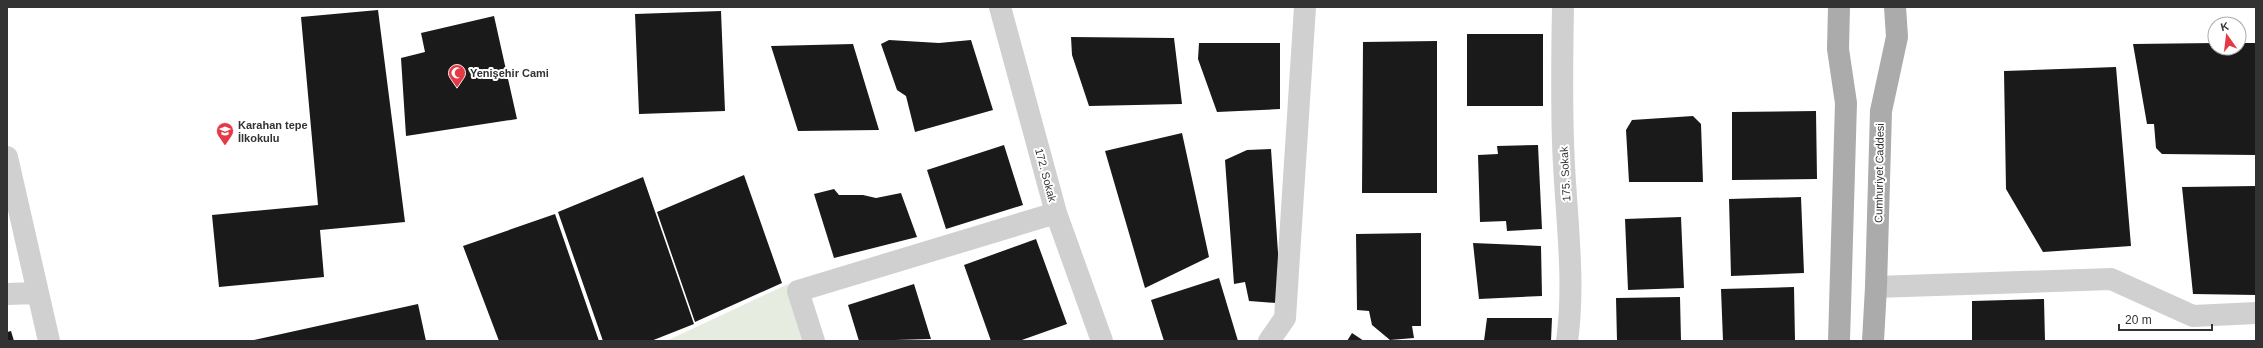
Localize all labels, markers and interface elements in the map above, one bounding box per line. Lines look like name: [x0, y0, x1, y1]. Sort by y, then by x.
north arrow: [2207, 16, 2247, 56]
text: K: [2219, 20, 2230, 33]
mosque icon: Yenişehir Cami: [447, 63, 467, 88]
place label: Yenişehir Cami: [470, 67, 549, 79]
place label: Karahan tepe İlkokulu: [238, 119, 308, 144]
school or university icon: Karahan tepe İlkokulu: [215, 121, 235, 146]
street label: Cumhuriyet Caddesi: [1872, 123, 1886, 223]
street label: 175. Sokak: [1558, 146, 1572, 202]
street label: 172. Sokak: [1033, 147, 1059, 204]
scale bar: [2119, 306, 2212, 332]
text: 20 m: [2125, 313, 2152, 327]

